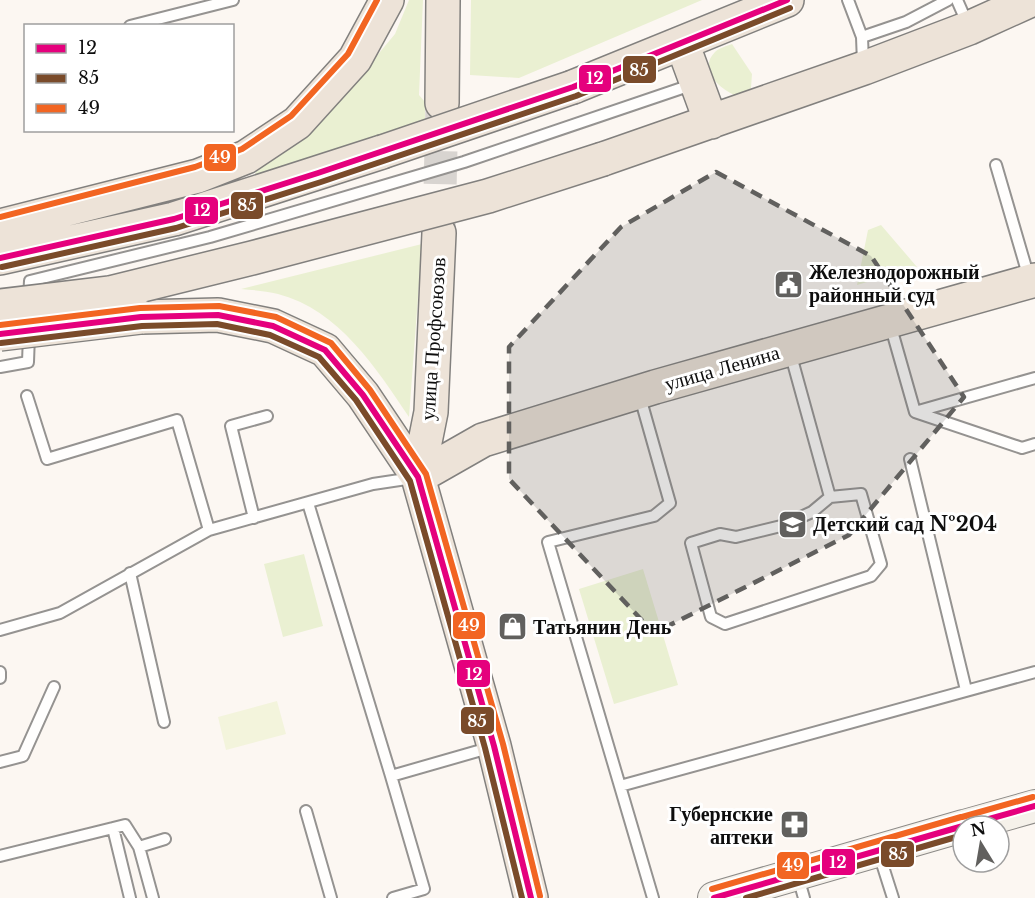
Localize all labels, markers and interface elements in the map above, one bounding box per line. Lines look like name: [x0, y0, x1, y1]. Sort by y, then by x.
legend: [24, 24, 234, 132]
text: 12: [78, 37, 97, 59]
line badge: 85: [622, 55, 657, 84]
text: 85: [629, 60, 649, 80]
line badge: 12: [578, 64, 612, 93]
text: 85: [78, 67, 99, 89]
text: 12: [586, 68, 604, 88]
text: 49: [78, 97, 100, 119]
line badge: 49: [203, 143, 237, 172]
text: 49: [209, 147, 231, 167]
line badge: 85: [230, 191, 264, 220]
text: 85: [237, 195, 257, 215]
line badge: 12: [184, 196, 219, 225]
text: 12: [193, 200, 211, 220]
street label: улица Профсоюзов: [415, 257, 451, 421]
place label: Железнодорожный районный суд: [809, 260, 980, 307]
public building icon: Железнодорожный районный суд: [772, 268, 804, 300]
street label: улица Ленина: [662, 340, 782, 396]
school or university icon: Детский сад №204: [776, 508, 808, 540]
place label: Детский сад №204: [813, 512, 997, 536]
line badge: 49: [452, 611, 486, 640]
shop icon: Татьянин День: [496, 611, 528, 643]
text: 49: [458, 615, 480, 635]
place label: Татьянин День: [533, 615, 672, 639]
line badge: 12: [456, 659, 491, 688]
text: 12: [465, 664, 483, 684]
line badge: 85: [460, 706, 495, 735]
text: 85: [467, 711, 487, 731]
place label: Губернские аптеки: [669, 802, 773, 849]
pharmacy icon: Губернские аптеки: [778, 809, 810, 841]
north arrow: [951, 814, 1011, 874]
text: N: [969, 818, 987, 841]
line badge: 85: [880, 840, 915, 868]
text: 85: [888, 844, 908, 864]
line badge: 12: [821, 848, 856, 876]
line badge: 49: [776, 851, 810, 880]
text: 12: [829, 852, 847, 872]
text: 49: [782, 855, 804, 875]

